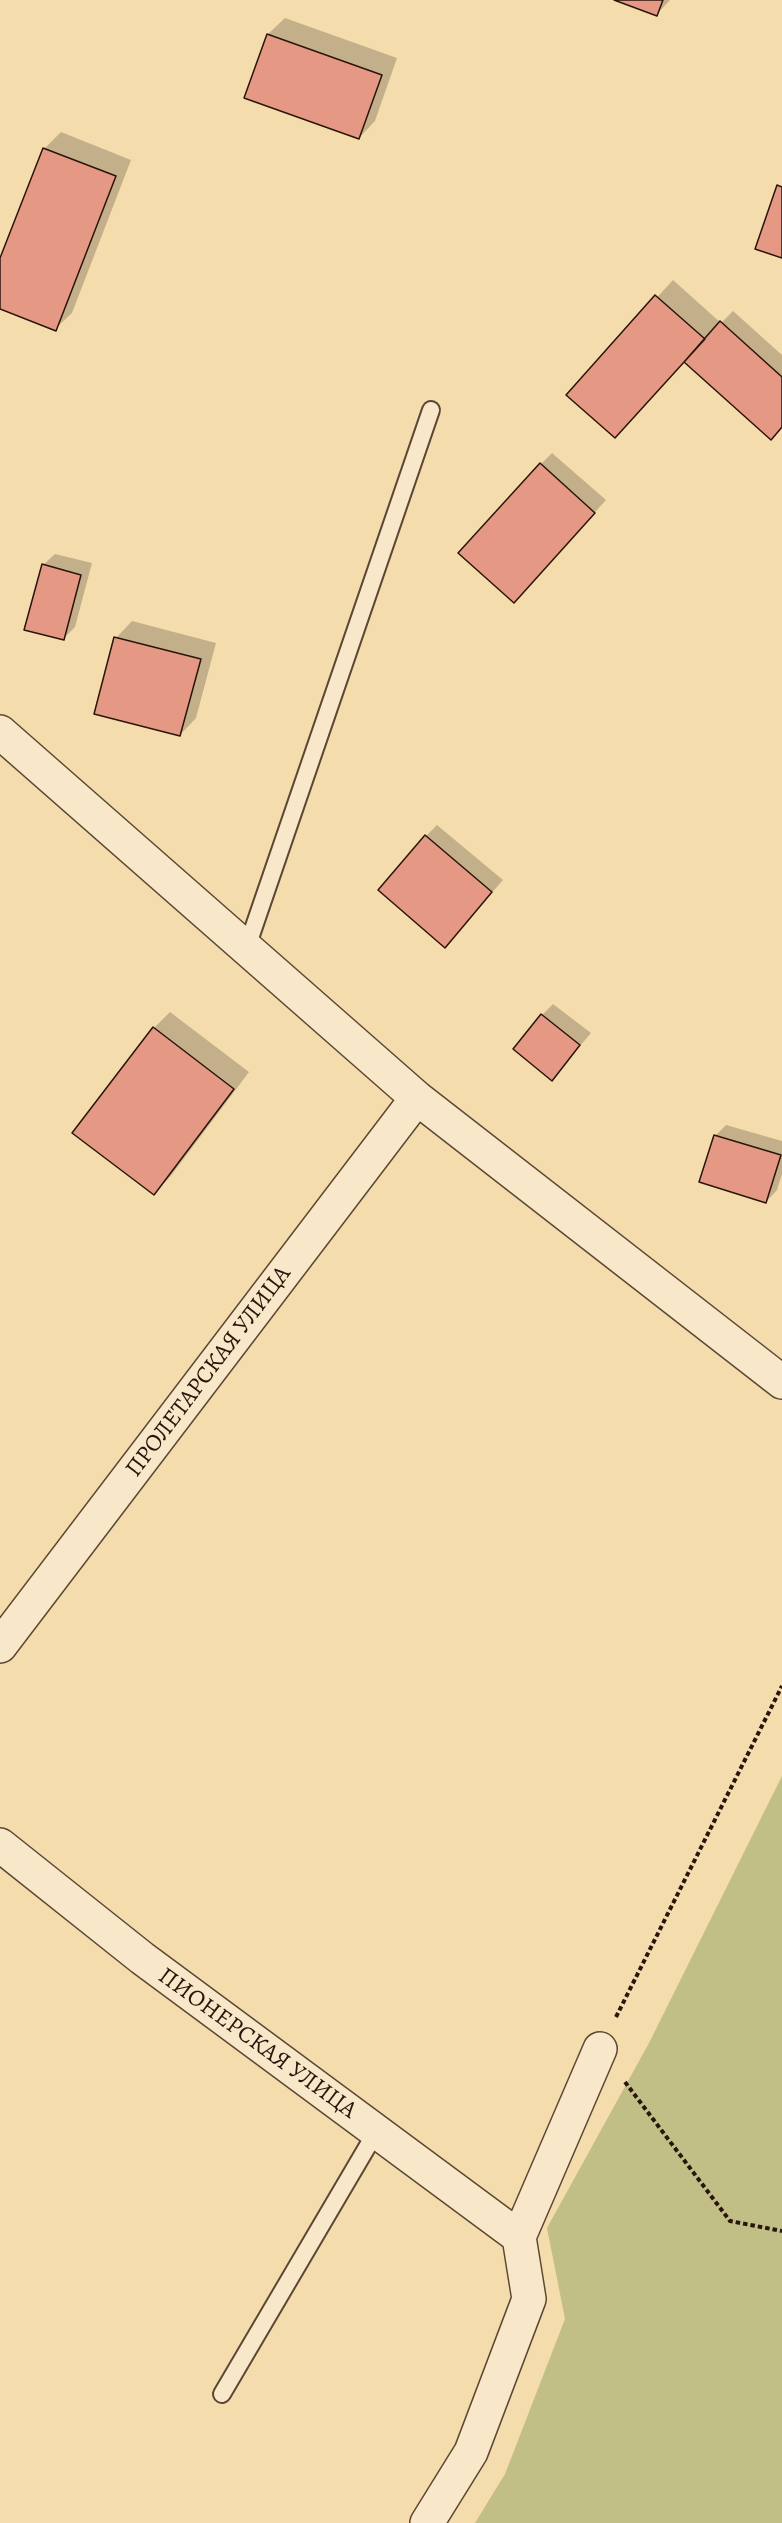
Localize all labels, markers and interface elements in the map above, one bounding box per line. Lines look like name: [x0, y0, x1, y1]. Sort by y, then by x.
street label: ПРОЛЕТАРСКАЯ УЛИЦА: [120, 1261, 298, 1483]
street label: ПИОНЕРСКАЯ УЛИЦА: [152, 1962, 362, 2126]

